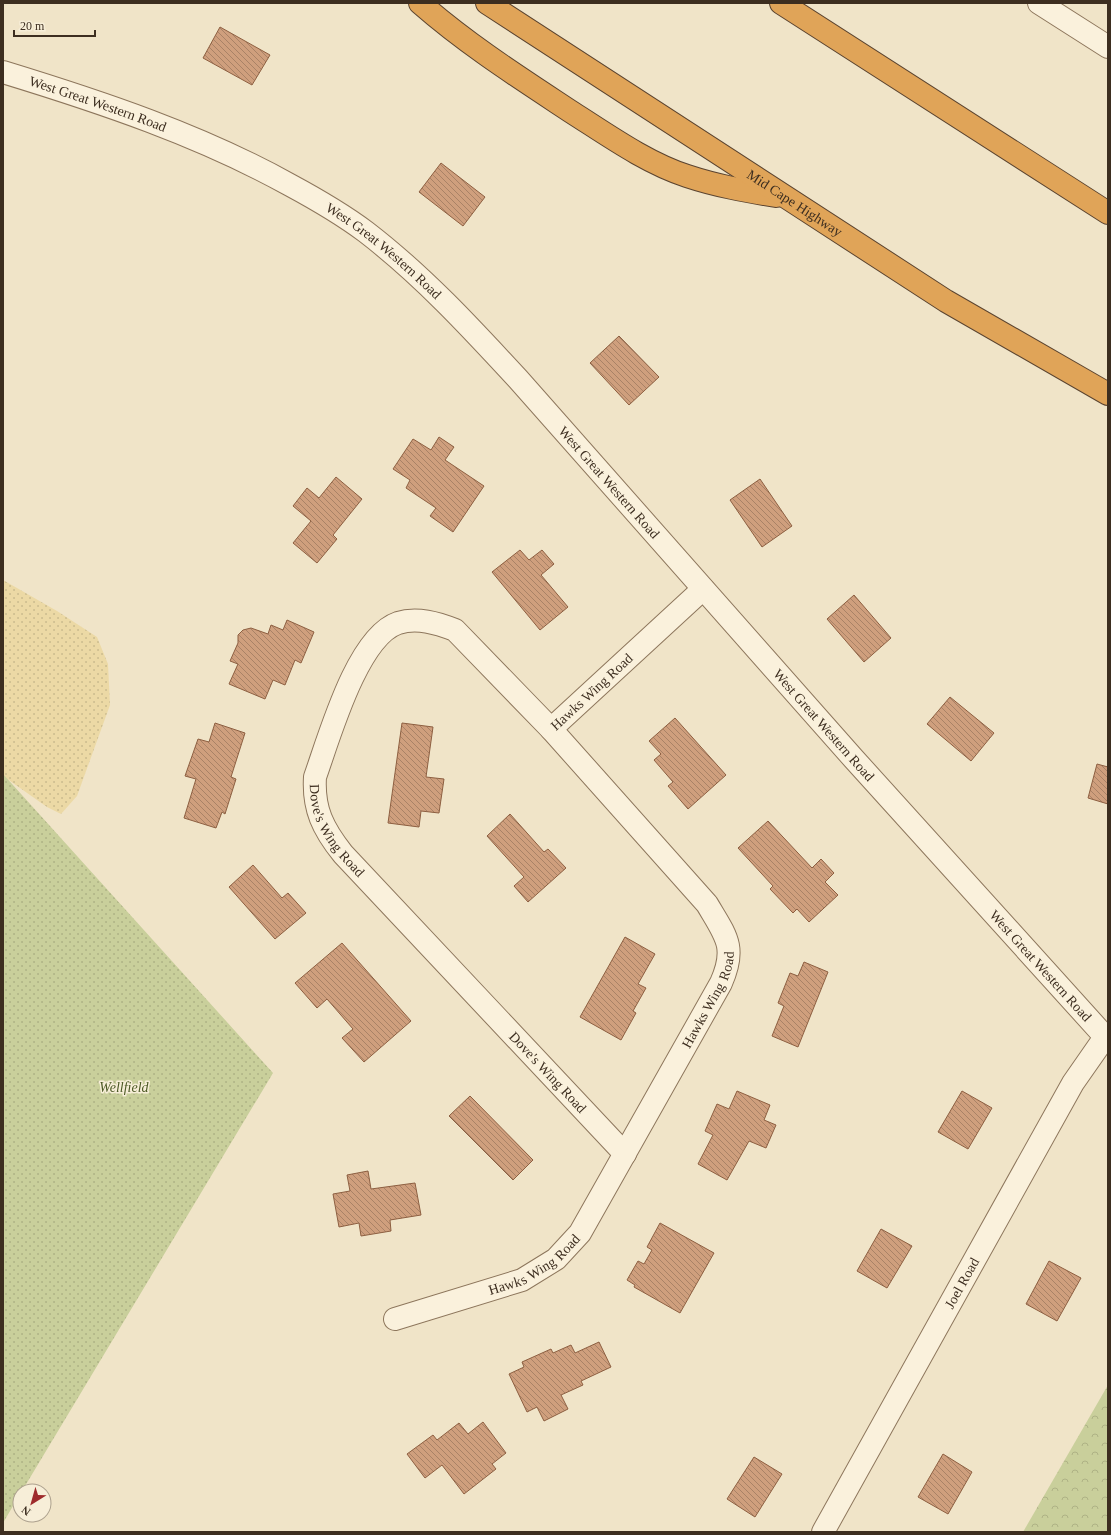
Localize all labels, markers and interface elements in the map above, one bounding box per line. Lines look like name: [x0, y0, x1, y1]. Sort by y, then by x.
scale bar: [14, 12, 95, 38]
text: 20 m: [20, 19, 45, 33]
street label: West Great Western Road: [27, 74, 168, 135]
street label: Mid Cape Highway: [744, 167, 845, 240]
street label: West Great Western Road: [323, 200, 444, 302]
street label: West Great Western Road: [556, 424, 662, 542]
street label: Hawks Wing Road: [548, 651, 636, 734]
street label: West Great Western Road: [770, 666, 877, 784]
street label: Dove's Wing Road: [307, 784, 367, 880]
street label: West Great Western Road: [987, 908, 1094, 1025]
street label: Hawks Wing Road: [679, 951, 737, 1051]
street label: Dove's Wing Road: [506, 1029, 589, 1116]
park label: Wellfield: [99, 1080, 150, 1095]
street label: Hawks Wing Road: [487, 1231, 583, 1298]
street label: Joel Road: [942, 1255, 982, 1311]
north arrow: [12, 1483, 52, 1523]
text: N: [19, 1504, 33, 1518]

